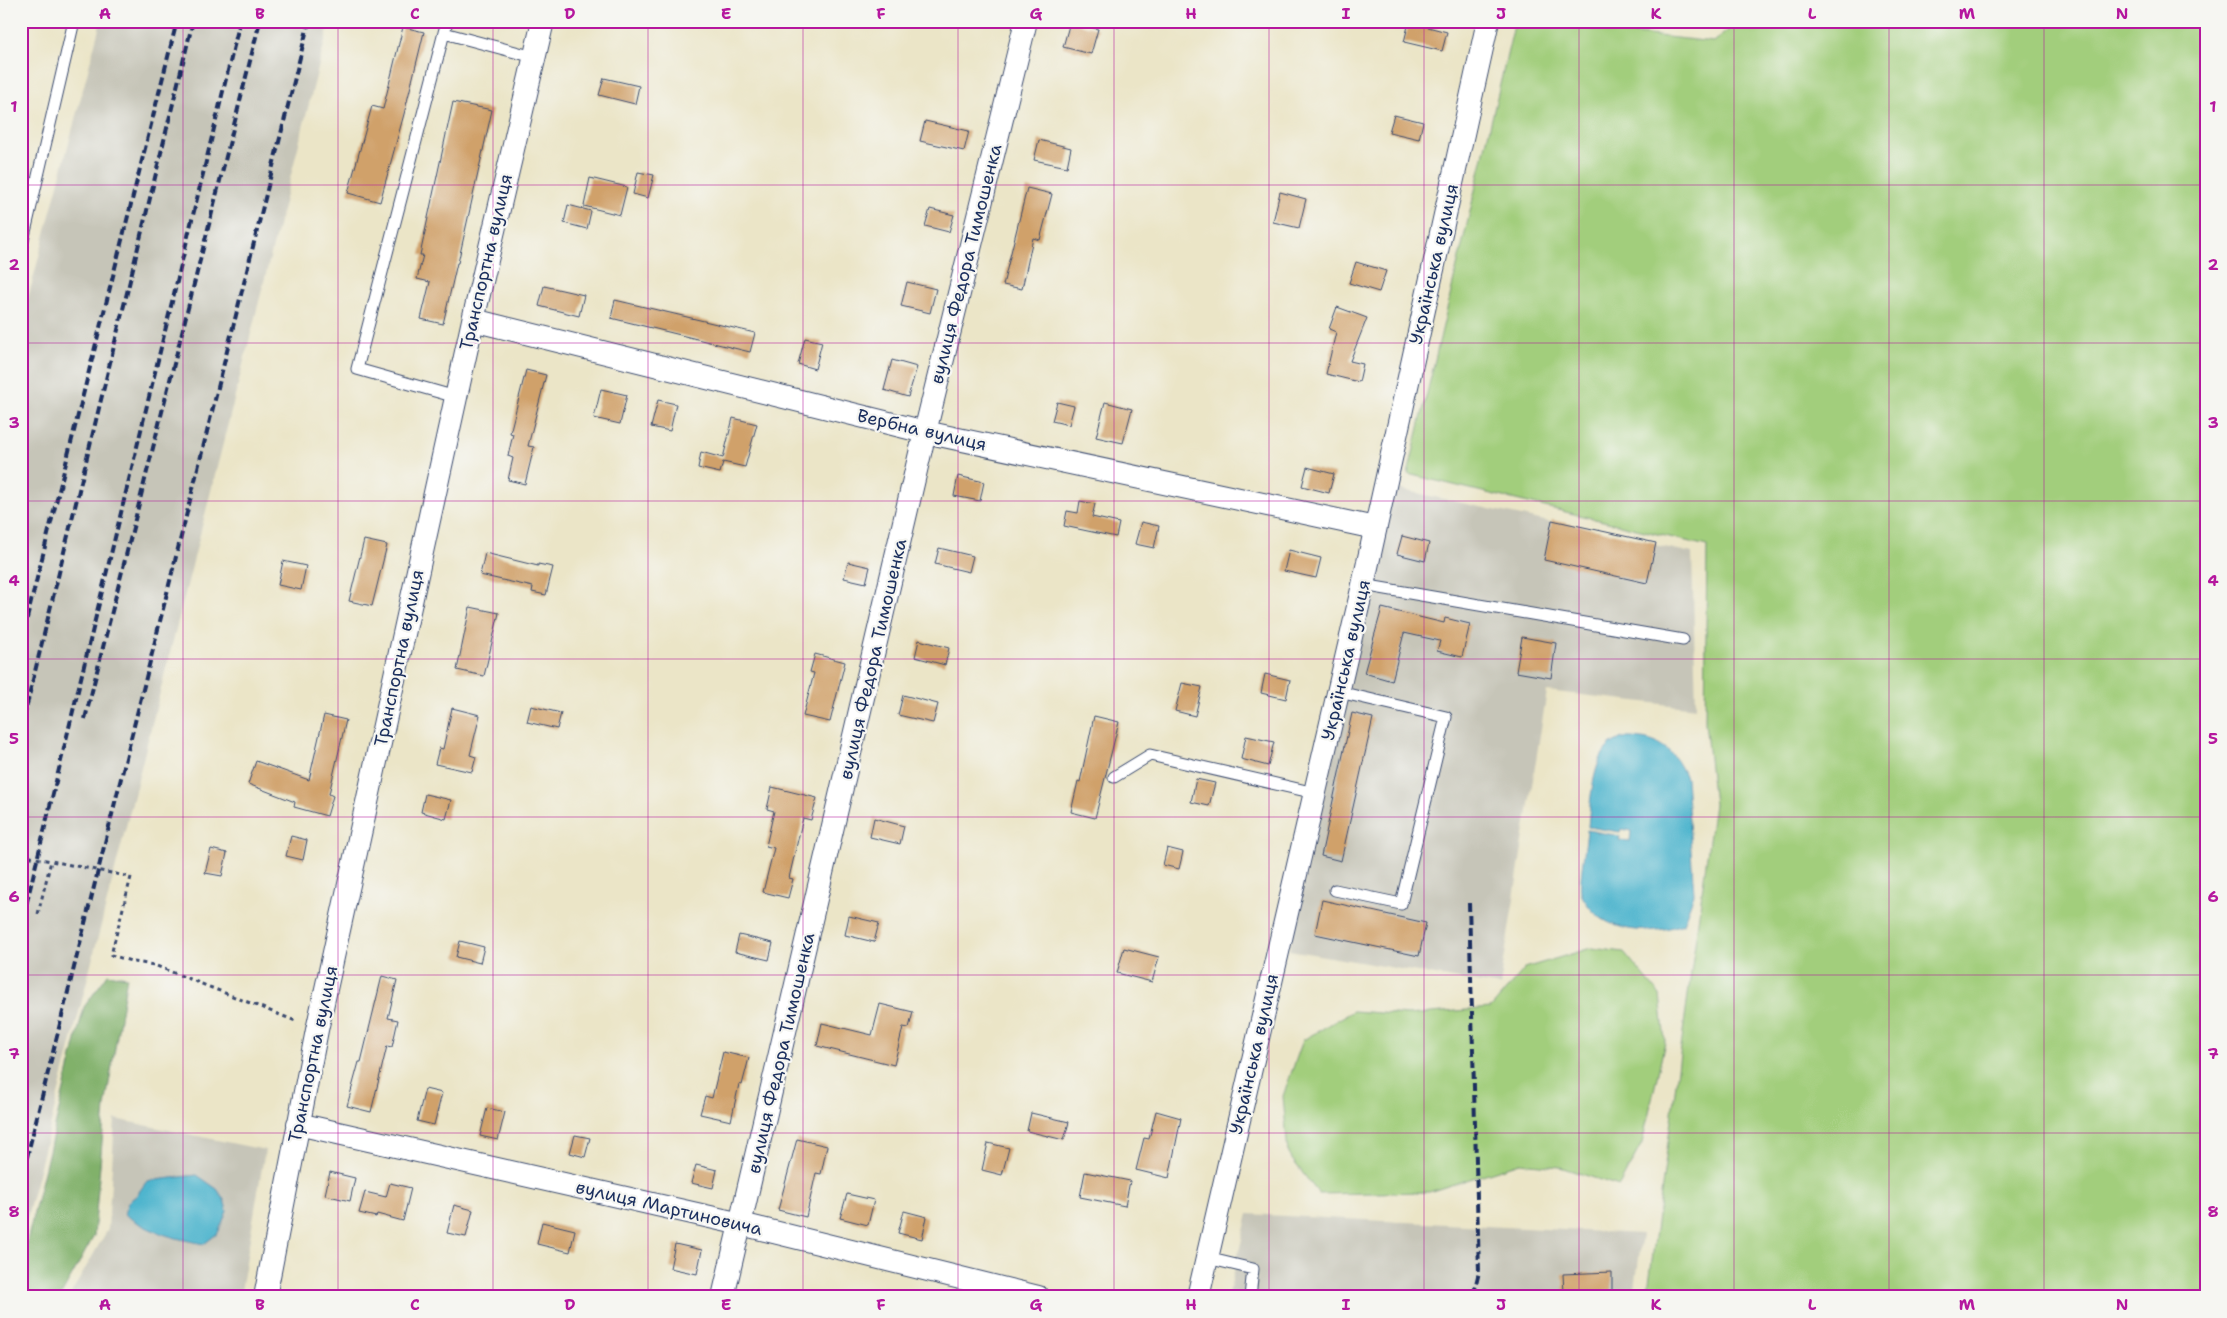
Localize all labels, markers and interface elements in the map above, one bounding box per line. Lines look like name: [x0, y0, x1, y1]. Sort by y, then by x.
text: A: [99, 3, 111, 24]
text: B: [255, 3, 265, 24]
text: C: [410, 3, 420, 24]
text: D: [564, 3, 576, 24]
text: E: [721, 3, 731, 24]
text: F: [876, 3, 886, 24]
text: G: [1030, 3, 1043, 24]
text: H: [1185, 3, 1197, 24]
text: I: [1342, 3, 1351, 24]
text: J: [1496, 3, 1506, 24]
text: K: [1651, 3, 1662, 24]
text: L: [1808, 3, 1817, 24]
text: M: [1959, 3, 1976, 24]
text: N: [2116, 3, 2128, 24]
text: 1: [10, 96, 18, 117]
text: 1: [2209, 96, 2217, 117]
street label: вулиця Федора Тимошенка: [925, 142, 1007, 386]
street label: Транспортна вулиця: [454, 172, 518, 352]
street label: Українська вулиця: [1404, 181, 1464, 347]
text: 2: [8, 254, 20, 275]
text: 2: [2207, 254, 2219, 275]
street label: Вербна вулиця: [855, 403, 989, 457]
text: 3: [8, 412, 20, 433]
text: 3: [2207, 412, 2219, 433]
street label: вулиця Федора Тимошенка: [834, 536, 912, 782]
street label: Транспортна вулиця: [369, 567, 429, 749]
text: 4: [8, 570, 20, 591]
text: 4: [2207, 570, 2219, 591]
street label: Українська вулиця: [1316, 577, 1376, 743]
text: 5: [9, 728, 19, 749]
text: 5: [2208, 728, 2218, 749]
text: 6: [8, 886, 20, 907]
text: 6: [2207, 886, 2219, 907]
street label: вулиця Федора Тимошенка: [742, 930, 820, 1176]
street label: Транспортна вулиця: [283, 963, 343, 1145]
street label: Українська вулиця: [1224, 971, 1284, 1137]
text: 7: [8, 1043, 20, 1064]
text: 7: [2207, 1043, 2219, 1064]
street label: вулиця Мартиновича: [573, 1175, 765, 1241]
text: 8: [8, 1201, 20, 1222]
text: 8: [2207, 1201, 2219, 1222]
text: A: [99, 1294, 111, 1315]
text: B: [255, 1294, 265, 1315]
text: C: [410, 1294, 420, 1315]
text: D: [564, 1294, 576, 1315]
text: E: [721, 1294, 731, 1315]
text: F: [876, 1294, 886, 1315]
text: G: [1030, 1294, 1043, 1315]
text: H: [1185, 1294, 1197, 1315]
text: I: [1342, 1294, 1351, 1315]
text: J: [1496, 1294, 1506, 1315]
text: K: [1651, 1294, 1662, 1315]
text: L: [1808, 1294, 1817, 1315]
text: M: [1959, 1294, 1976, 1315]
text: N: [2116, 1294, 2128, 1315]

